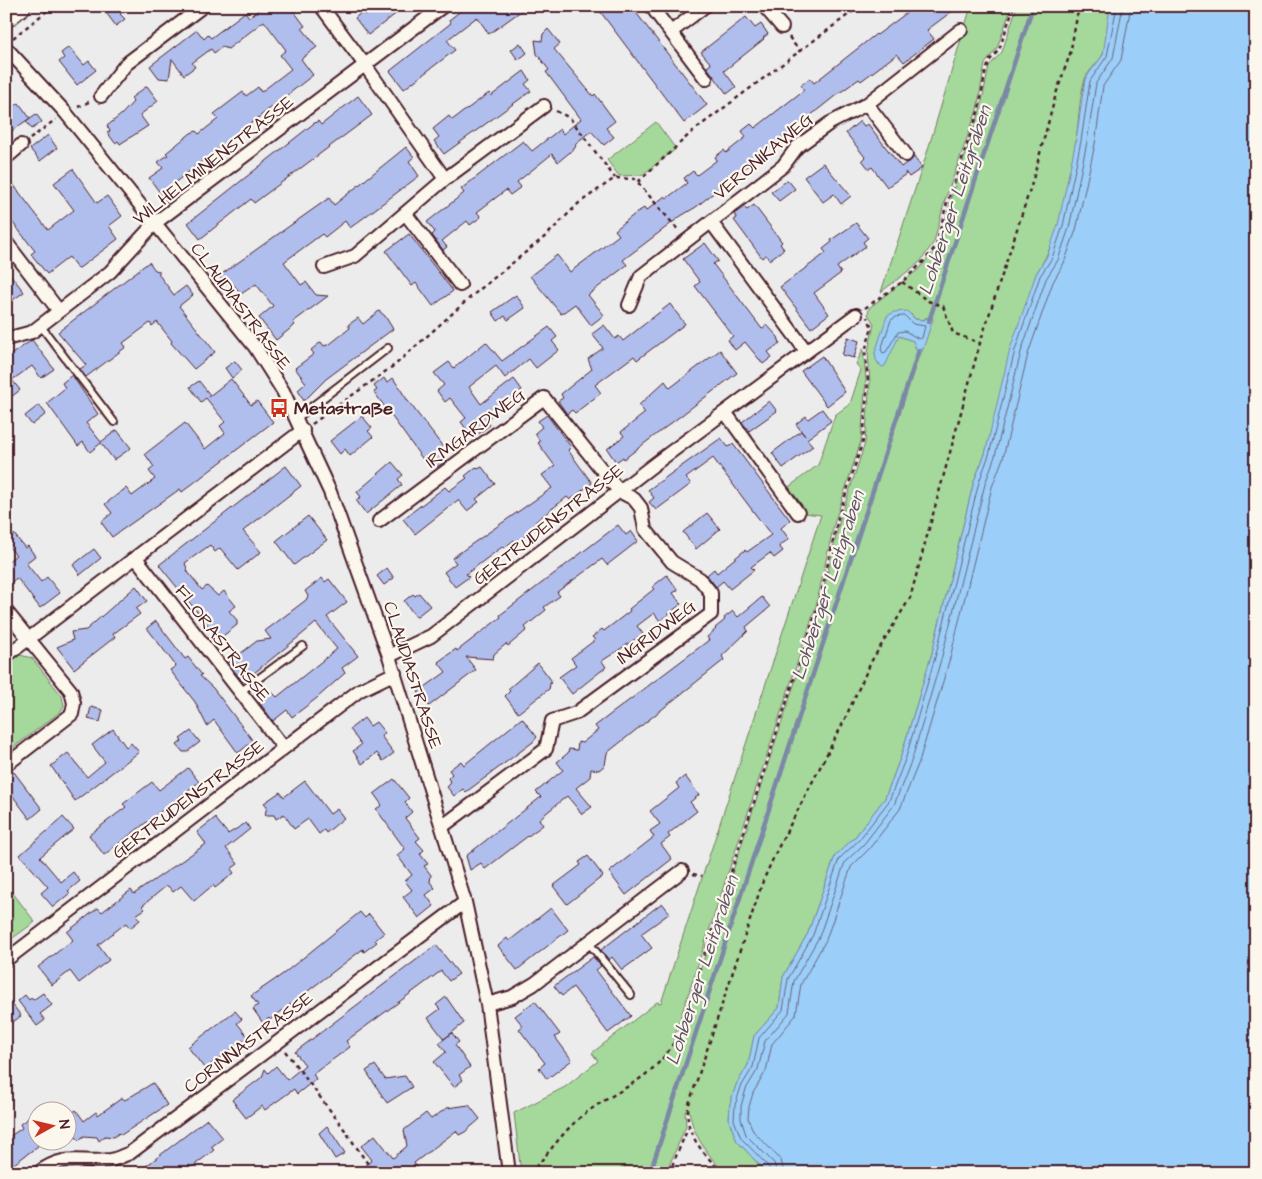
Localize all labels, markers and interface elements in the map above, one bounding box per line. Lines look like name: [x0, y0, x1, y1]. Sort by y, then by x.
street label: WILHELMINENSTRASSE: [128, 89, 299, 231]
water label: Lohberger Leitgraben: [912, 101, 999, 298]
street label: VERONIKAWEG: [708, 107, 819, 206]
street label: CLAUDIASTRASSE: [184, 237, 297, 375]
street label: IRMGARDWEG: [420, 382, 531, 474]
place label: Metastraße: [294, 396, 393, 421]
bus stop icon: Metastraße: [268, 397, 290, 419]
street label: GERTRUDENSTRASSE: [468, 457, 629, 591]
water label: Lohberger Leitgraben: [785, 486, 872, 683]
street label: FLORASTRASSE: [169, 580, 276, 707]
street label: INGRIDWEG: [611, 594, 702, 671]
street label: CLAUDIASTRASSE: [377, 598, 448, 752]
street label: GERTRUDENSTRASSE: [107, 734, 270, 865]
water label: Lohberger Leitgraben: [659, 871, 746, 1068]
street label: CORINNASTRASSE: [179, 985, 318, 1099]
north arrow: [28, 1102, 78, 1152]
text: N: [53, 1119, 74, 1130]

